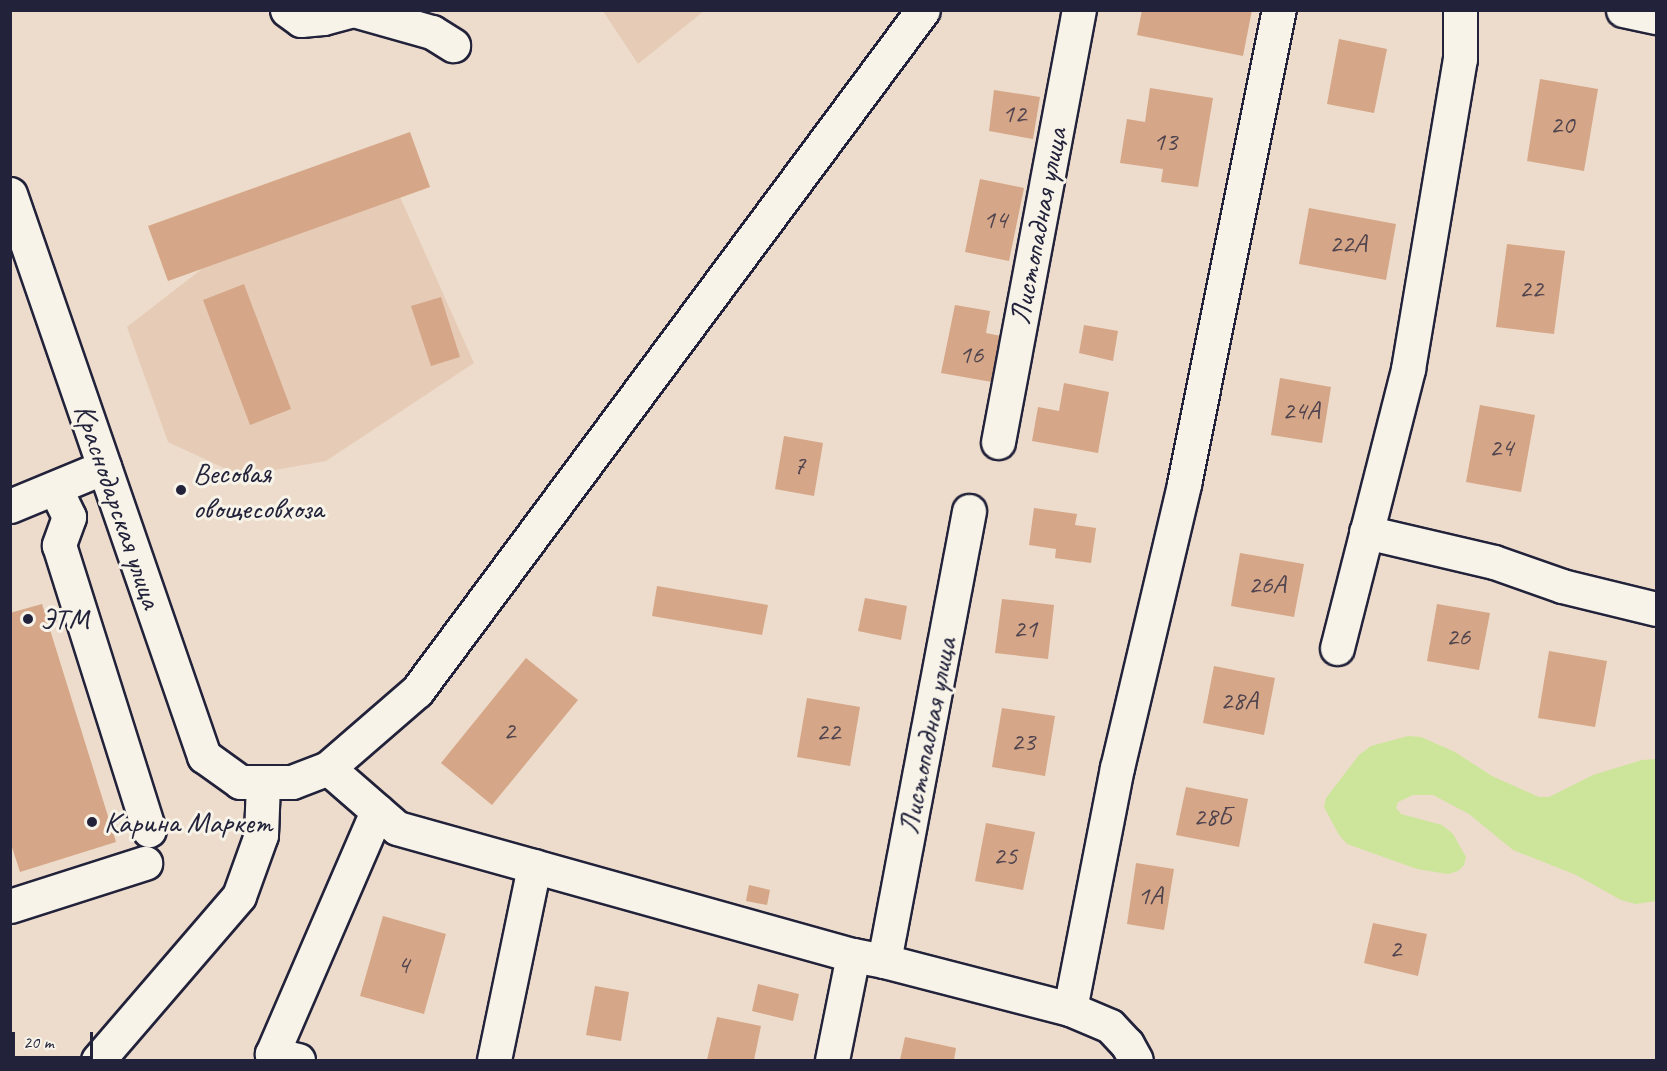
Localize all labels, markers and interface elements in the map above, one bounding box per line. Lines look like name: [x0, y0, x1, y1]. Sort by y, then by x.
house number: 12: [1002, 98, 1026, 130]
house number: 20: [1550, 109, 1574, 141]
street label: Листопадная улица: [1001, 124, 1075, 328]
house number: 13: [1153, 126, 1177, 158]
house number: 14: [983, 204, 1007, 236]
house number: 22А: [1329, 228, 1367, 260]
house number: 22: [1519, 273, 1543, 305]
house number: 16: [959, 339, 983, 371]
house number: 24А: [1282, 395, 1320, 427]
street label: Краснодарская улица: [66, 398, 170, 614]
house number: 24: [1489, 432, 1513, 464]
house number: 7: [793, 450, 805, 482]
place label: Весовая овощесовхоза: [193, 455, 323, 526]
marker: Весовая овощесовхоза: [174, 483, 188, 497]
house number: 26А: [1248, 569, 1286, 601]
place label: ЭТМ: [40, 601, 89, 637]
marker: ЭТМ: [21, 612, 35, 626]
house number: 21: [1013, 613, 1037, 645]
house number: 26: [1446, 621, 1470, 653]
street label: Листопадная улица: [890, 634, 964, 838]
house number: 28А: [1220, 685, 1258, 717]
house number: 2: [503, 715, 515, 747]
house number: 22: [816, 716, 840, 748]
house number: 23: [1011, 726, 1035, 758]
house number: 28Б: [1193, 801, 1231, 833]
place label: Карина Маркет: [104, 804, 270, 840]
marker: Карина Маркет: [85, 815, 99, 829]
house number: 25: [993, 840, 1017, 872]
house number: 1А: [1137, 880, 1163, 912]
house number: 2: [1389, 933, 1401, 965]
house number: 4: [397, 949, 409, 981]
scale bar: [15, 1020, 96, 1058]
text: 20 m: [23, 1031, 54, 1053]

